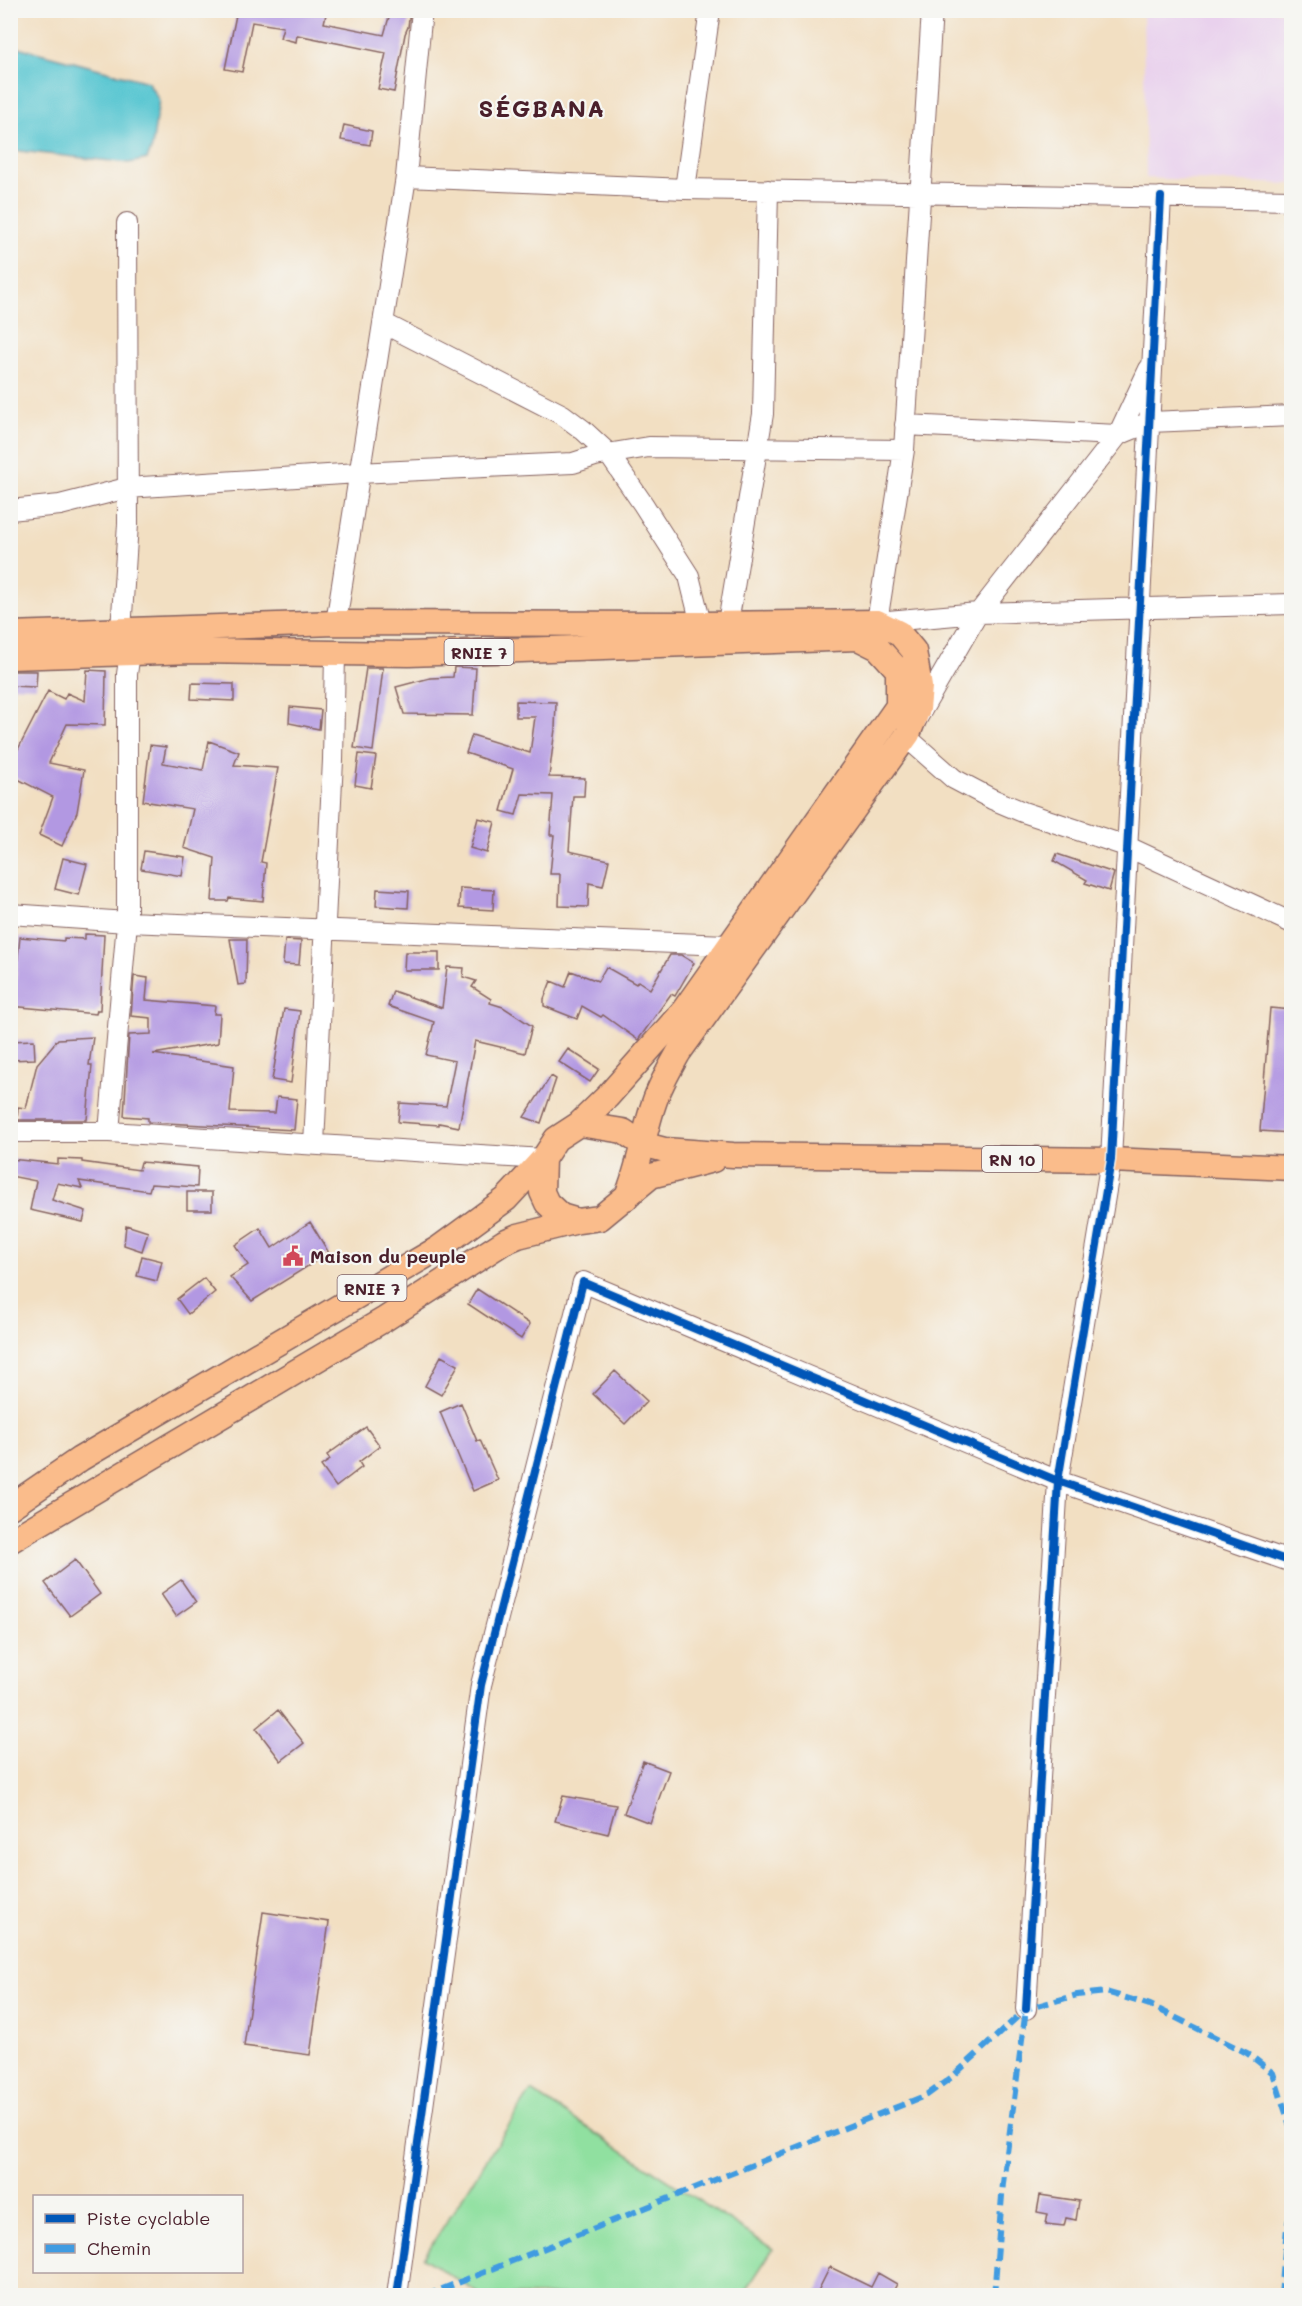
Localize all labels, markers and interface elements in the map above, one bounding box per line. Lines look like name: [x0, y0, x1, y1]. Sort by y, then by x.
district label: SÉGBANA: [478, 92, 606, 123]
road number: RNIE 7: [444, 639, 514, 665]
road number: RN 10: [982, 1146, 1042, 1172]
public building icon: Maison du peuple: [281, 1244, 305, 1268]
place label: Maison du peuple: [310, 1244, 466, 1268]
road number: RNIE 7: [338, 1275, 406, 1301]
legend: [33, 2195, 243, 2273]
text: Piste cyclable: [87, 2206, 211, 2230]
text: Chemin: [87, 2236, 151, 2260]

